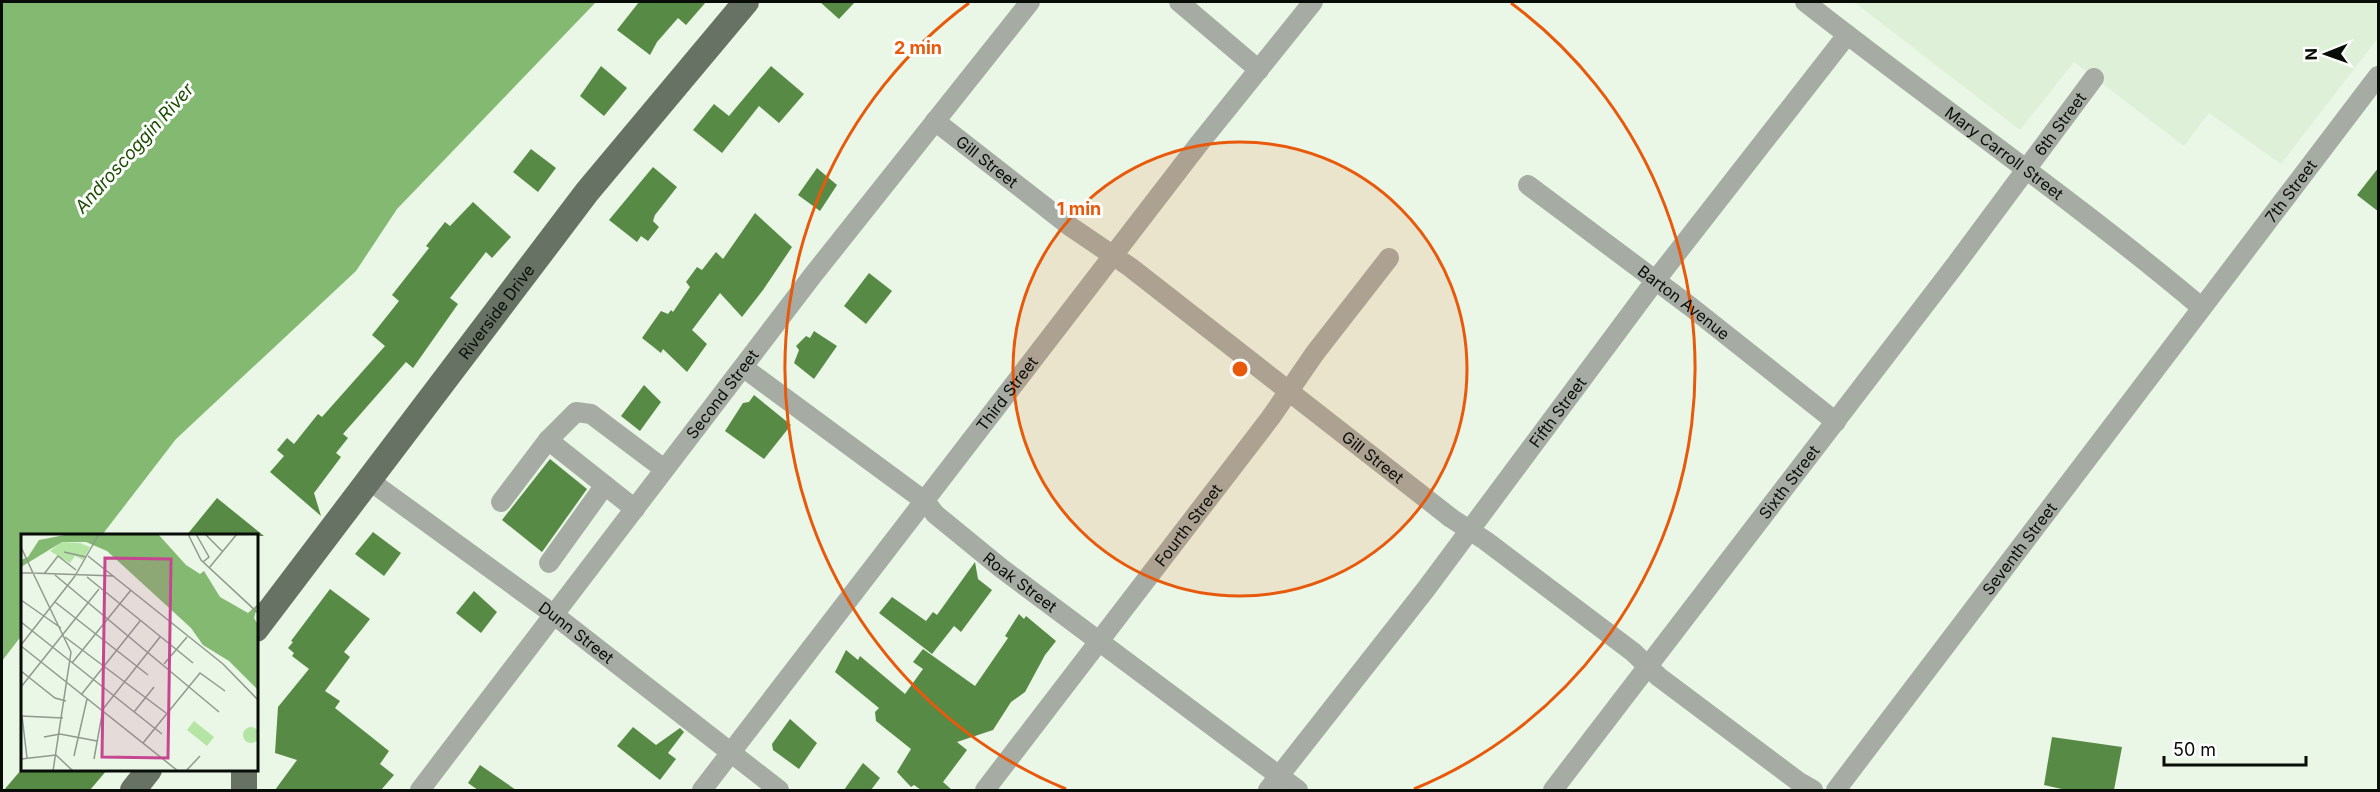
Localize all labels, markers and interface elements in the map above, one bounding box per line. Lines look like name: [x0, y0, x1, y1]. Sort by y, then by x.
north arrow: [2296, 24, 2356, 84]
text: 2 min: [894, 37, 942, 58]
text: N: [2301, 48, 2321, 61]
water label: Androscoggin River: [70, 78, 198, 218]
street label: 6th Street: [2030, 88, 2090, 160]
street label: Mary Carroll Street: [1941, 102, 2067, 204]
street label: Gill Street: [952, 131, 1022, 192]
street label: 7th Street: [2261, 156, 2321, 226]
text: 1 min: [1057, 198, 1101, 219]
street label: Riverside Drive: [454, 260, 539, 363]
street label: Barton Avenue: [1634, 261, 1734, 344]
street label: Second Street: [682, 345, 763, 443]
street label: Third Street: [972, 352, 1042, 435]
centre of rings: [1230, 359, 1250, 379]
street label: Fifth Street: [1525, 373, 1590, 451]
street label: Gill Street: [1338, 426, 1408, 487]
street label: Sixth Street: [1754, 441, 1824, 523]
street label: Fourth Street: [1150, 480, 1226, 570]
street label: Seventh Street: [1978, 498, 2061, 599]
inset map: [21, 534, 258, 771]
street label: Roak Street: [979, 548, 1061, 616]
street label: Dunn Street: [535, 597, 618, 668]
scale bar: [2164, 729, 2306, 767]
text: 50 m: [2173, 739, 2216, 760]

